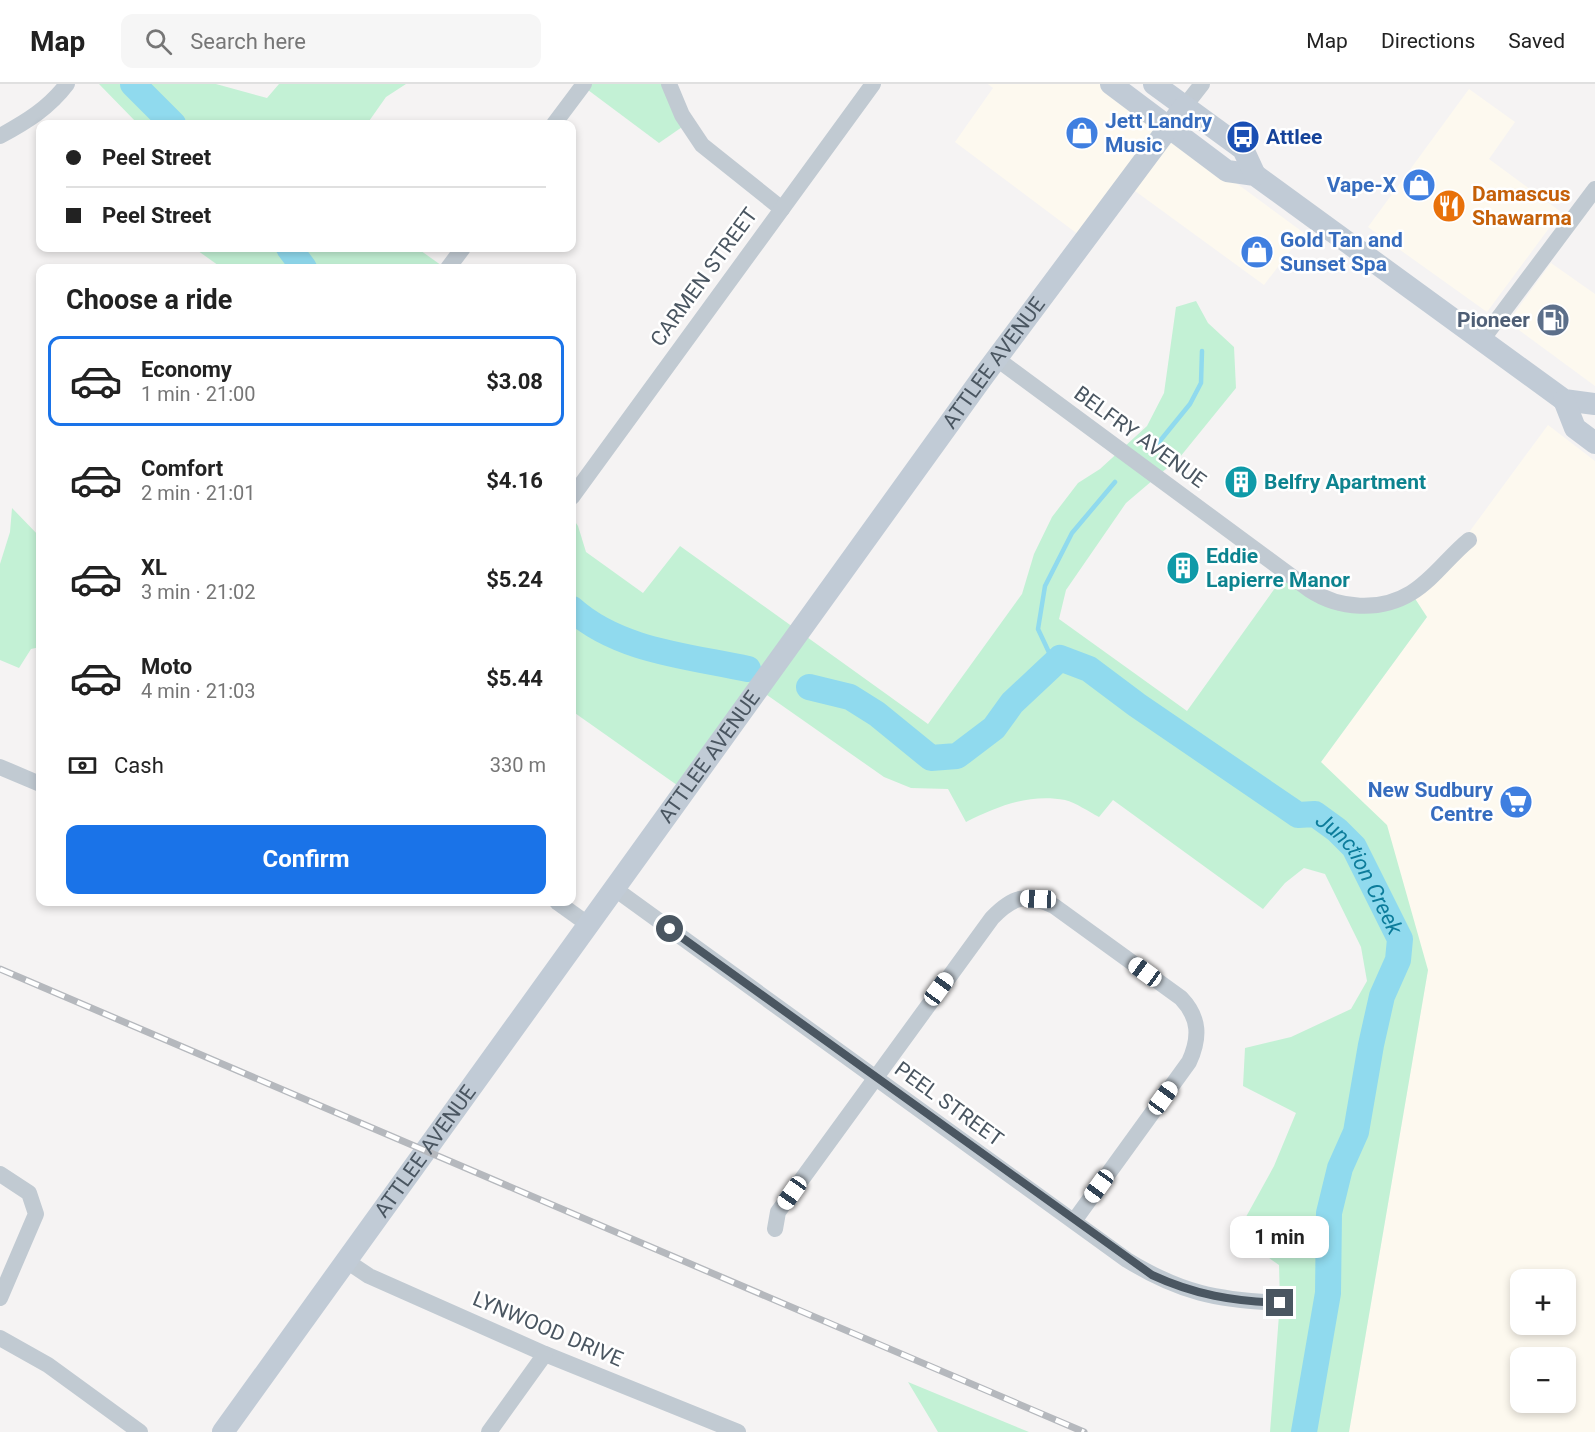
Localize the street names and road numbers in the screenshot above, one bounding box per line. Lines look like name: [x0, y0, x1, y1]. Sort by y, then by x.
street label: CARMEN STREET: [646, 203, 763, 351]
street label: ATTLEE AVENUE: [938, 293, 1050, 433]
street label: BELFRY AVENUE: [1069, 381, 1211, 493]
street label: ATTLEE AVENUE: [654, 686, 765, 827]
street label: PEEL STREET: [890, 1057, 1008, 1152]
street label: ATTLEE AVENUE: [370, 1081, 481, 1222]
street label: LYNWOOD DRIVE: [469, 1287, 627, 1371]

